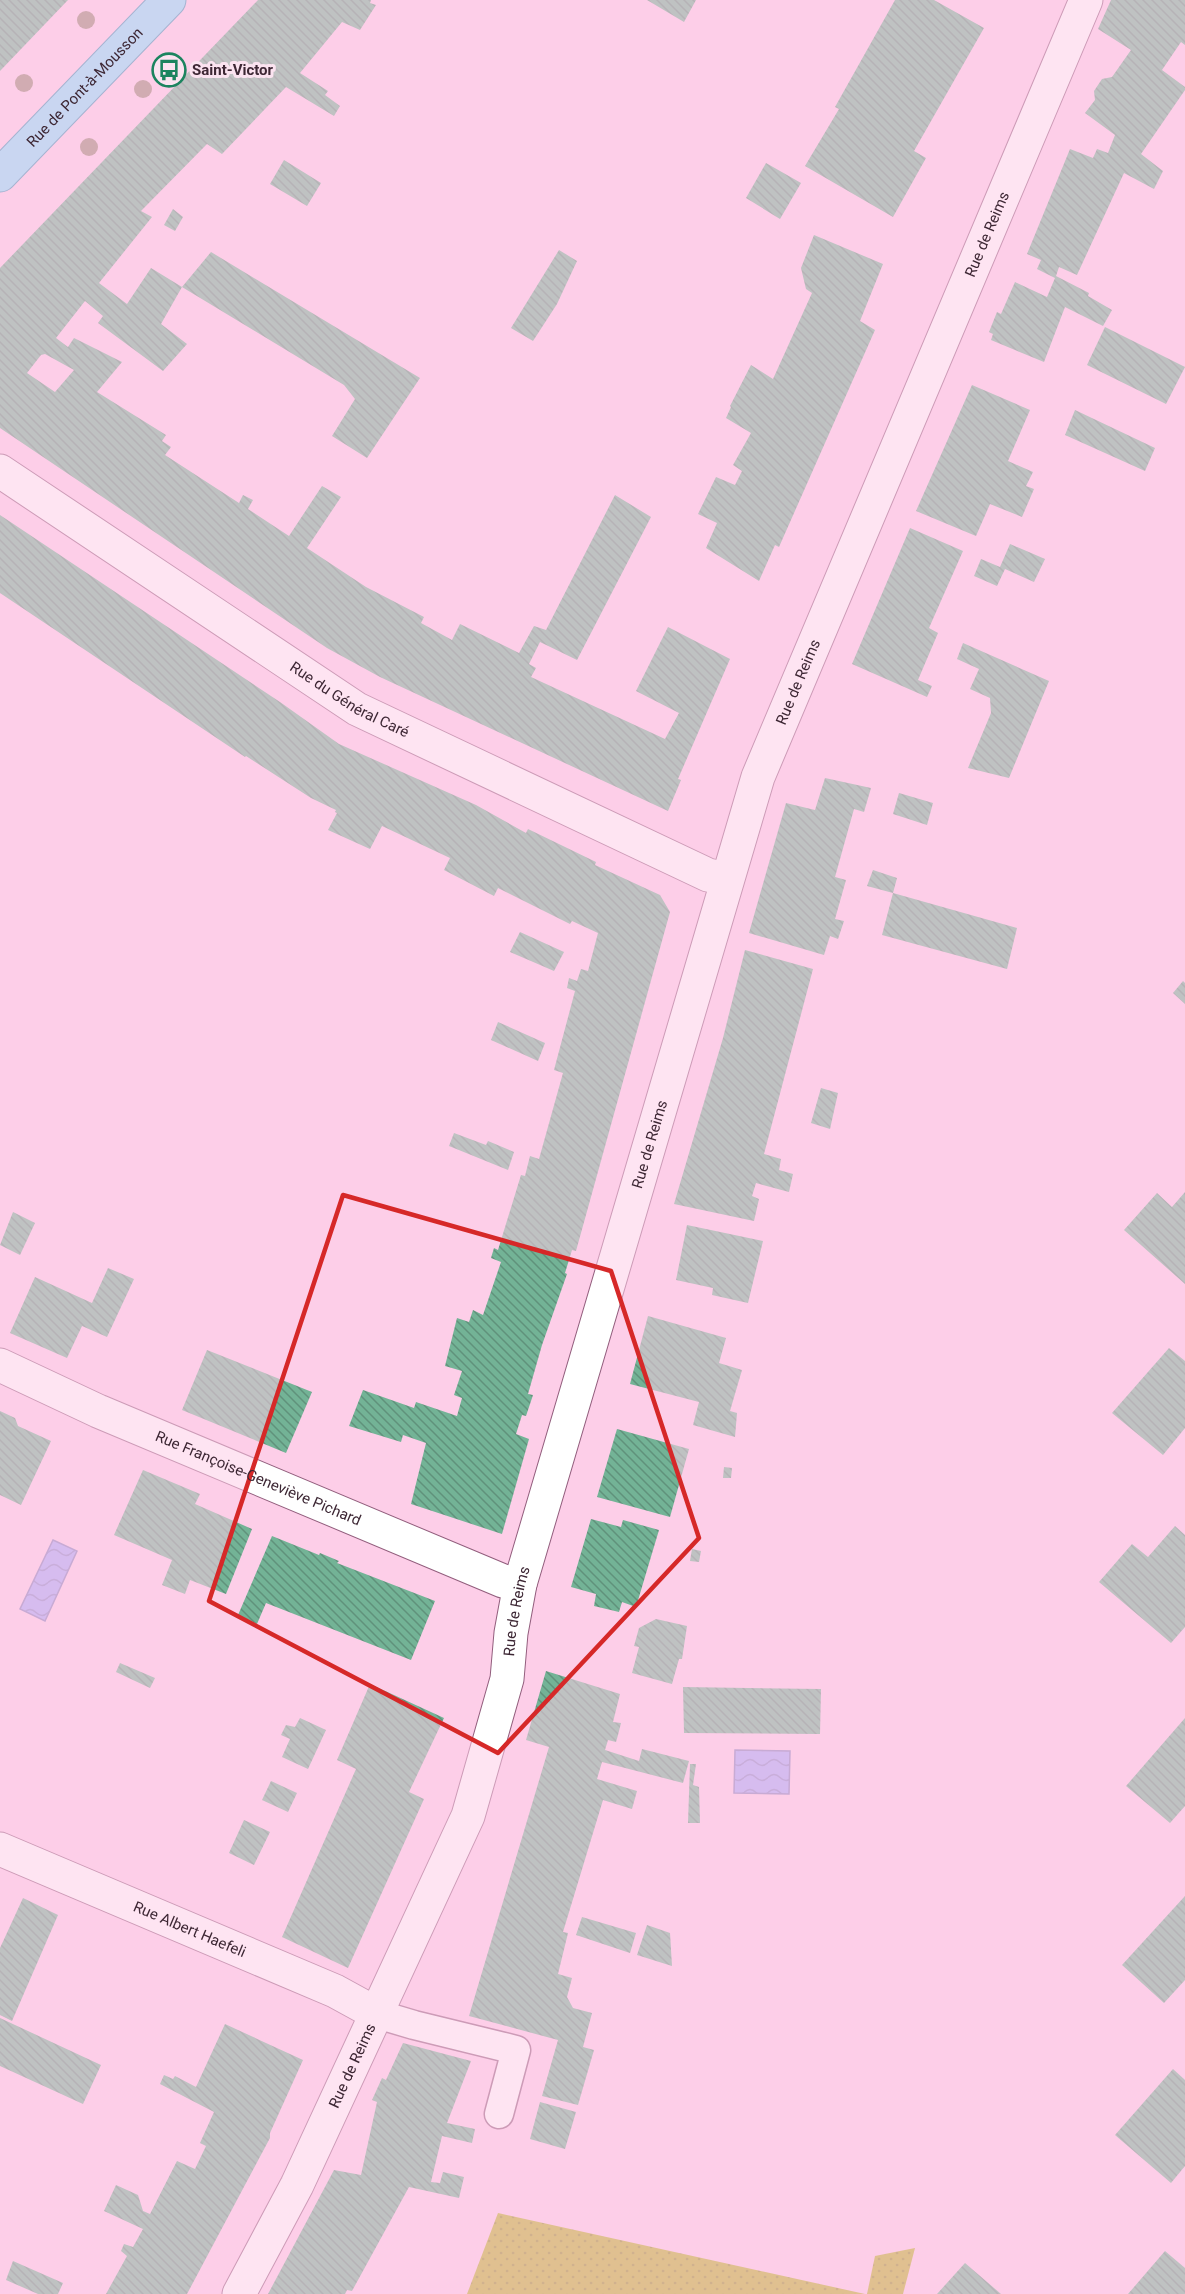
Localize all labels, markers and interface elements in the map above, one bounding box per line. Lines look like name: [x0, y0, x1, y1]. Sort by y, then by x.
street label: Rue de Pont-à-Mousson: [23, 24, 147, 151]
bus stop icon: Saint-Victor: [151, 52, 187, 88]
place label: Saint-Victor: [192, 61, 274, 79]
street label: Rue de Reims: [961, 189, 1013, 280]
street label: Rue de Reims: [772, 637, 824, 728]
street label: Rue du Général Caré: [286, 658, 412, 741]
street label: Rue de Reims: [628, 1098, 671, 1191]
street label: Rue Françoise-Geneviève Pichard: [153, 1427, 364, 1529]
street label: Rue de Reims: [500, 1564, 534, 1657]
street label: Rue Albert Haefeli: [131, 1898, 249, 1961]
street label: Rue de Reims: [325, 2021, 380, 2111]

